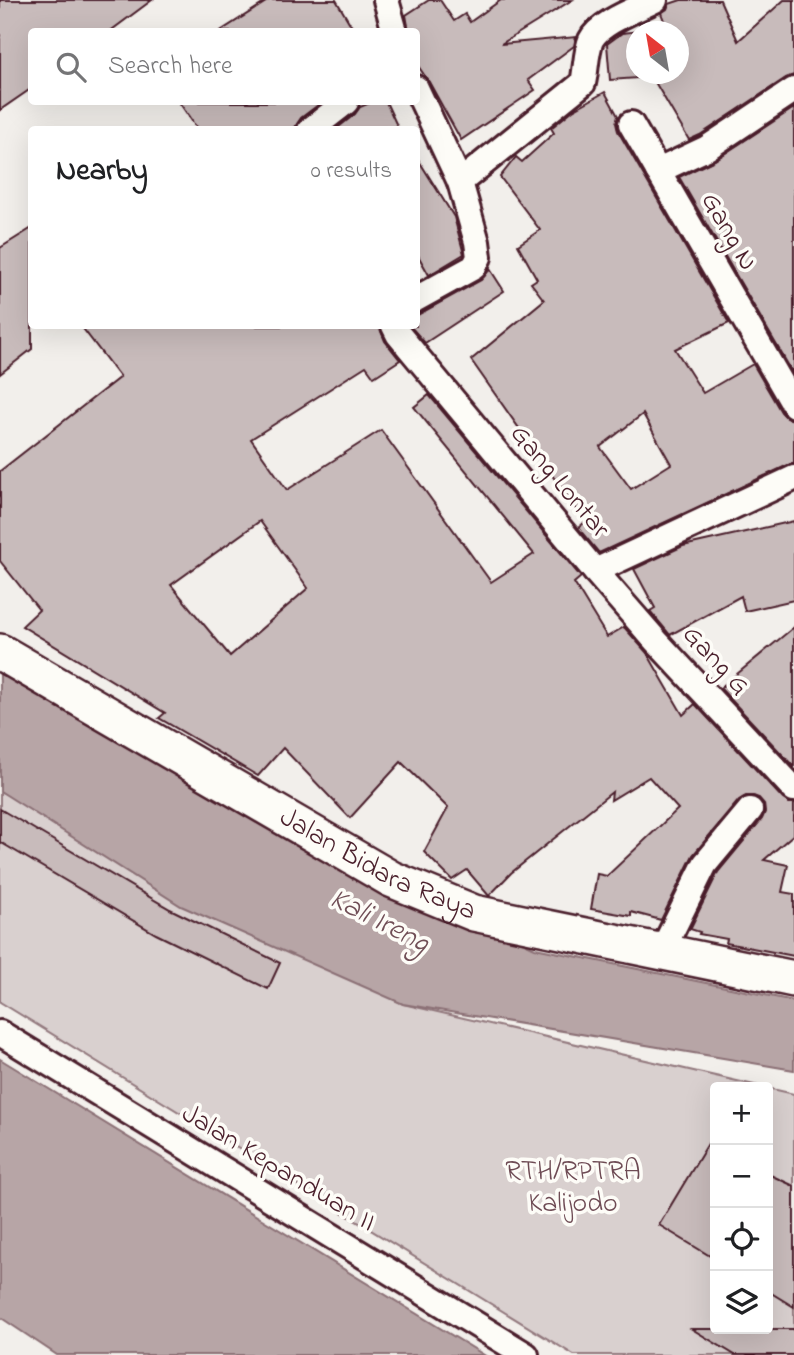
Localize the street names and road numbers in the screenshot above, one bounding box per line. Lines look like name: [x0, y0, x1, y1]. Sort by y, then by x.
street label: Gang N: [689, 185, 767, 279]
street label: Gang Lontar: [499, 416, 619, 548]
street label: Gang G: [671, 616, 759, 706]
street label: Jalan Bidara Raya: [271, 798, 482, 932]
street label: Jalan Kepanduan II: [173, 1095, 383, 1243]

